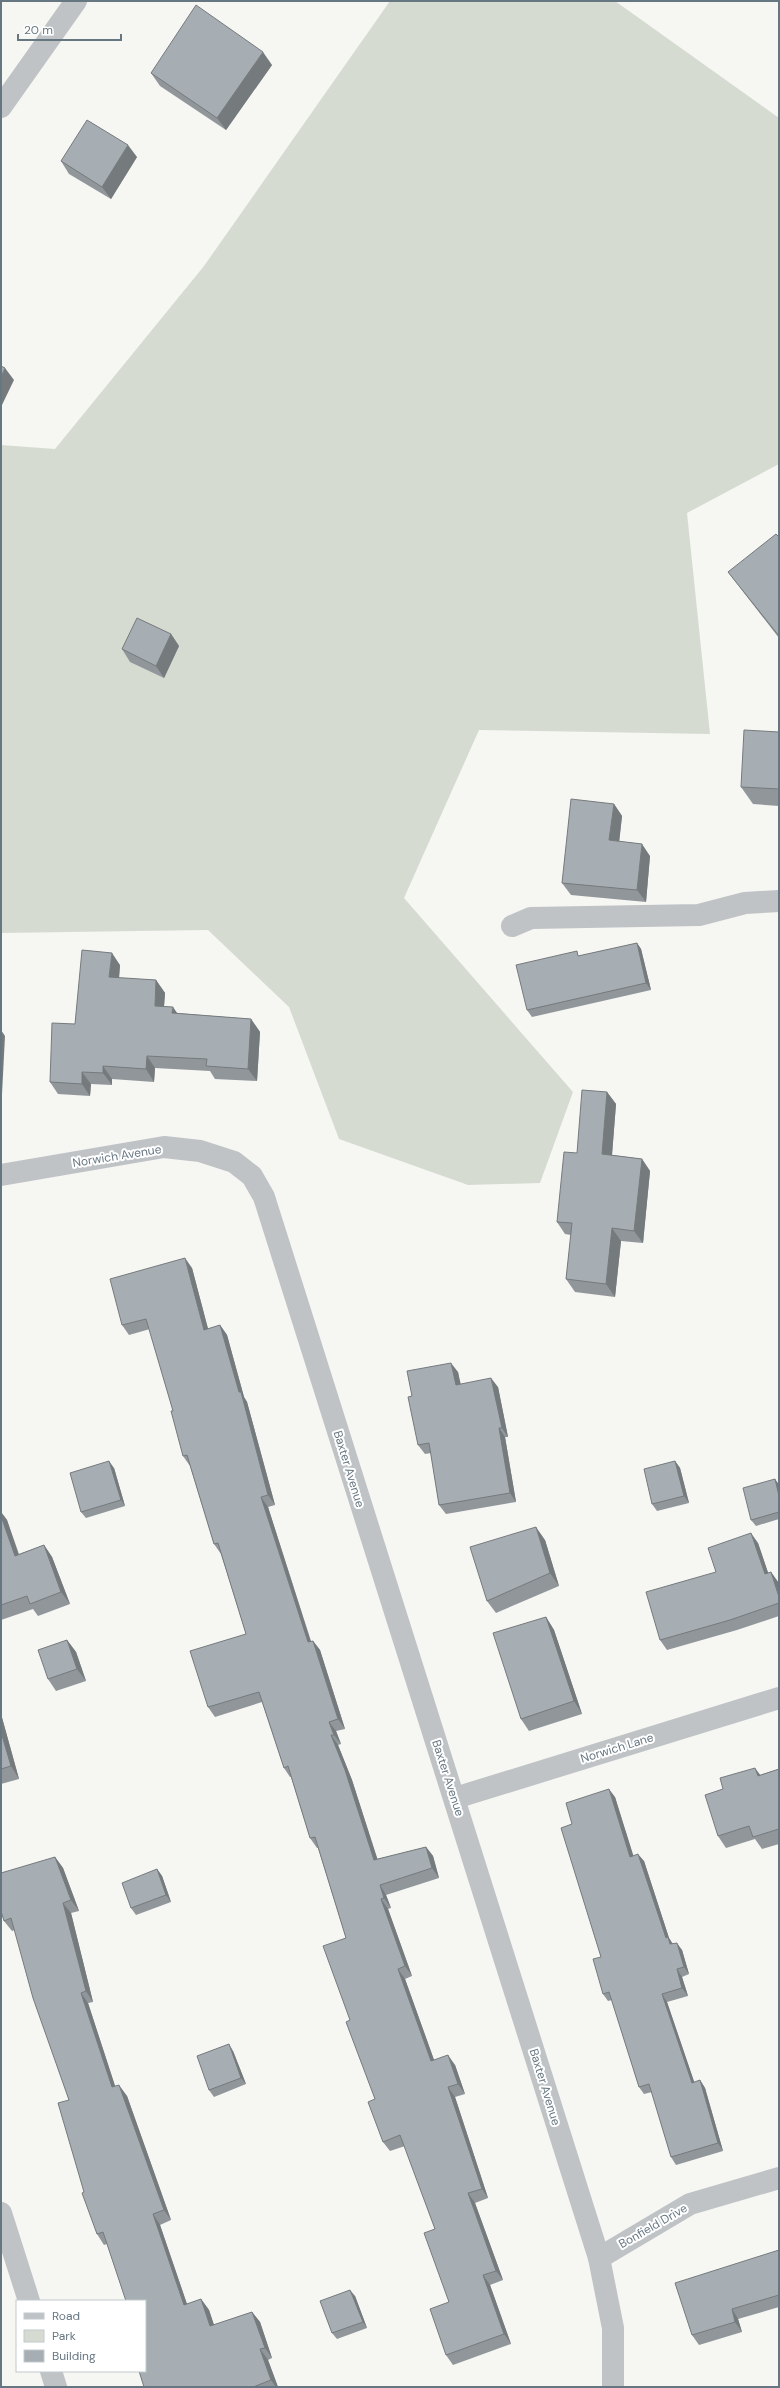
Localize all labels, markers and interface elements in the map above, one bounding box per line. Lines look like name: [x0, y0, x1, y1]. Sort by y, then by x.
scale bar: [18, 16, 121, 42]
text: 20 m: [24, 22, 53, 38]
street label: Norwich Avenue: [71, 1141, 163, 1171]
street label: Baxter Avenue: [330, 1429, 368, 1510]
street label: Norwich Lane: [579, 1729, 656, 1767]
street label: Baxter Avenue: [428, 1738, 468, 1818]
street label: Baxter Avenue: [526, 2047, 564, 2128]
street label: Bonfield Drive: [616, 2200, 690, 2252]
legend: [16, 2300, 146, 2372]
text: Road: [52, 2308, 80, 2324]
text: Park: [52, 2328, 76, 2344]
text: Building: [52, 2348, 96, 2364]

